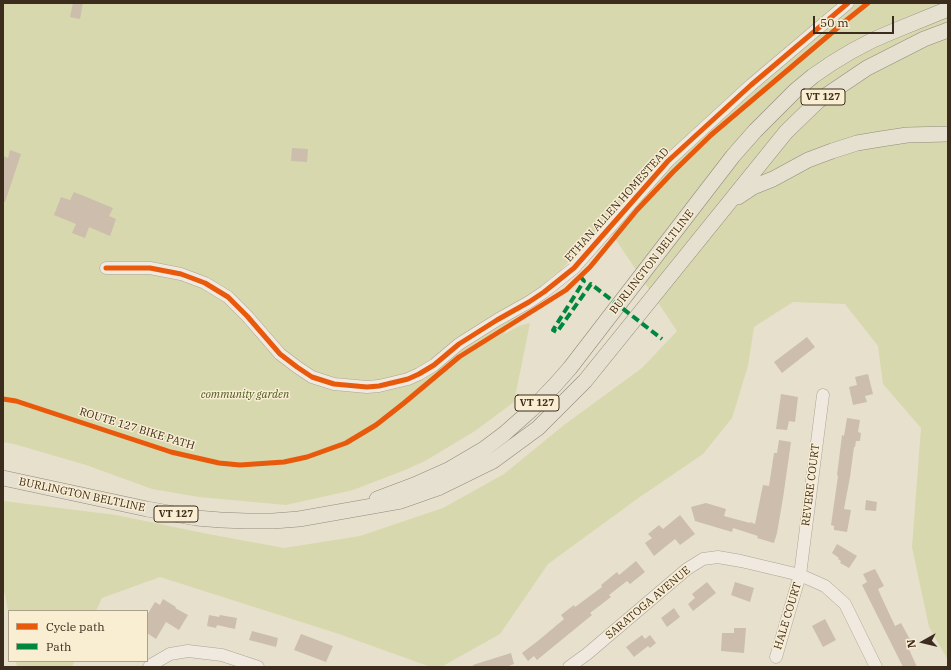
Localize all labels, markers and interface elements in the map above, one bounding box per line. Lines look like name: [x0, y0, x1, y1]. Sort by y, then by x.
scale bar: [815, 8, 896, 34]
text: 50 m: [820, 15, 849, 30]
road number: VT 127: [801, 89, 845, 105]
street label: ETHAN ALLEN HOMESTEAD: [562, 145, 672, 265]
street label: BURLINGTON BELTLINE: [607, 207, 697, 317]
park label: community garden: [201, 388, 289, 402]
road number: VT 127: [515, 395, 559, 411]
street label: ROUTE 127 BIKE PATH: [78, 405, 196, 453]
street label: REVERE COURT: [799, 443, 823, 527]
street label: BURLINGTON BELTLINE: [18, 475, 146, 515]
road number: VT 127: [154, 506, 198, 522]
street label: SARATOGA AVENUE: [603, 564, 693, 642]
street label: HALE COURT: [772, 581, 804, 651]
legend: [8, 610, 148, 662]
text: Cycle path: [46, 619, 105, 634]
north arrow: [903, 622, 943, 662]
text: N: [904, 638, 919, 649]
text: Path: [46, 639, 71, 654]

